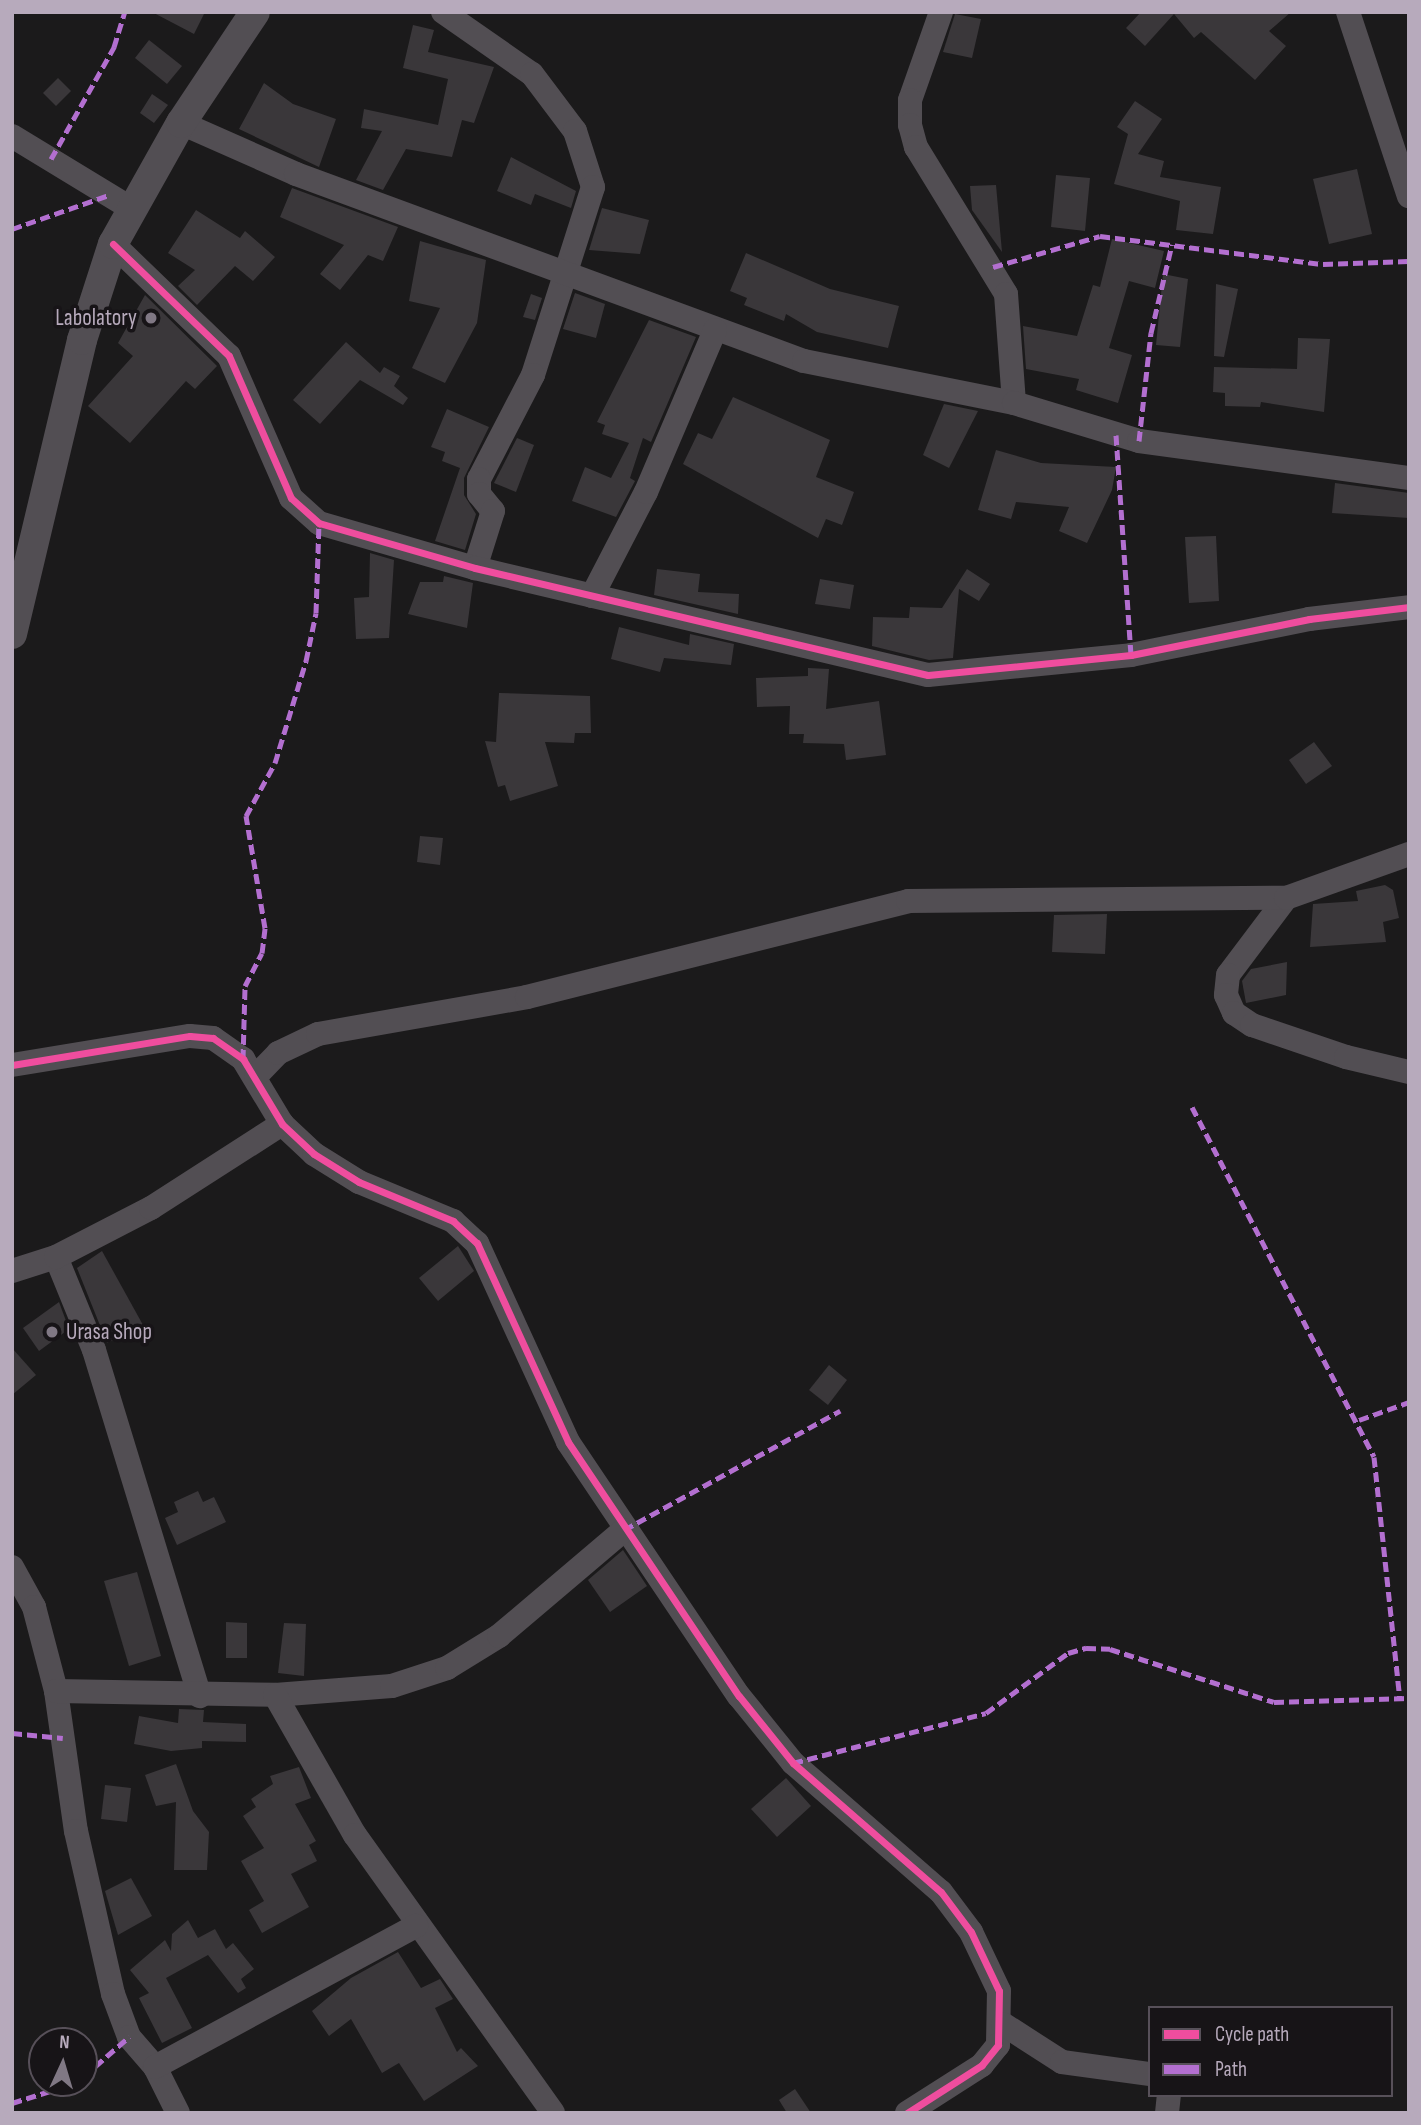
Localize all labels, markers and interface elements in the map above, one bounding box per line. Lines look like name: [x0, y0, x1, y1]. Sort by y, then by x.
place label: Labolatory: [55, 304, 137, 332]
marker: Labolatory: [143, 310, 159, 326]
place label: Urasa Shop: [66, 1318, 152, 1346]
marker: Urasa Shop: [44, 1324, 60, 1340]
legend: [1148, 2006, 1393, 2097]
text: Cycle path: [1215, 2022, 1289, 2047]
north arrow: [28, 2027, 98, 2097]
text: N: [58, 2031, 70, 2054]
text: Path: [1215, 2057, 1247, 2082]

